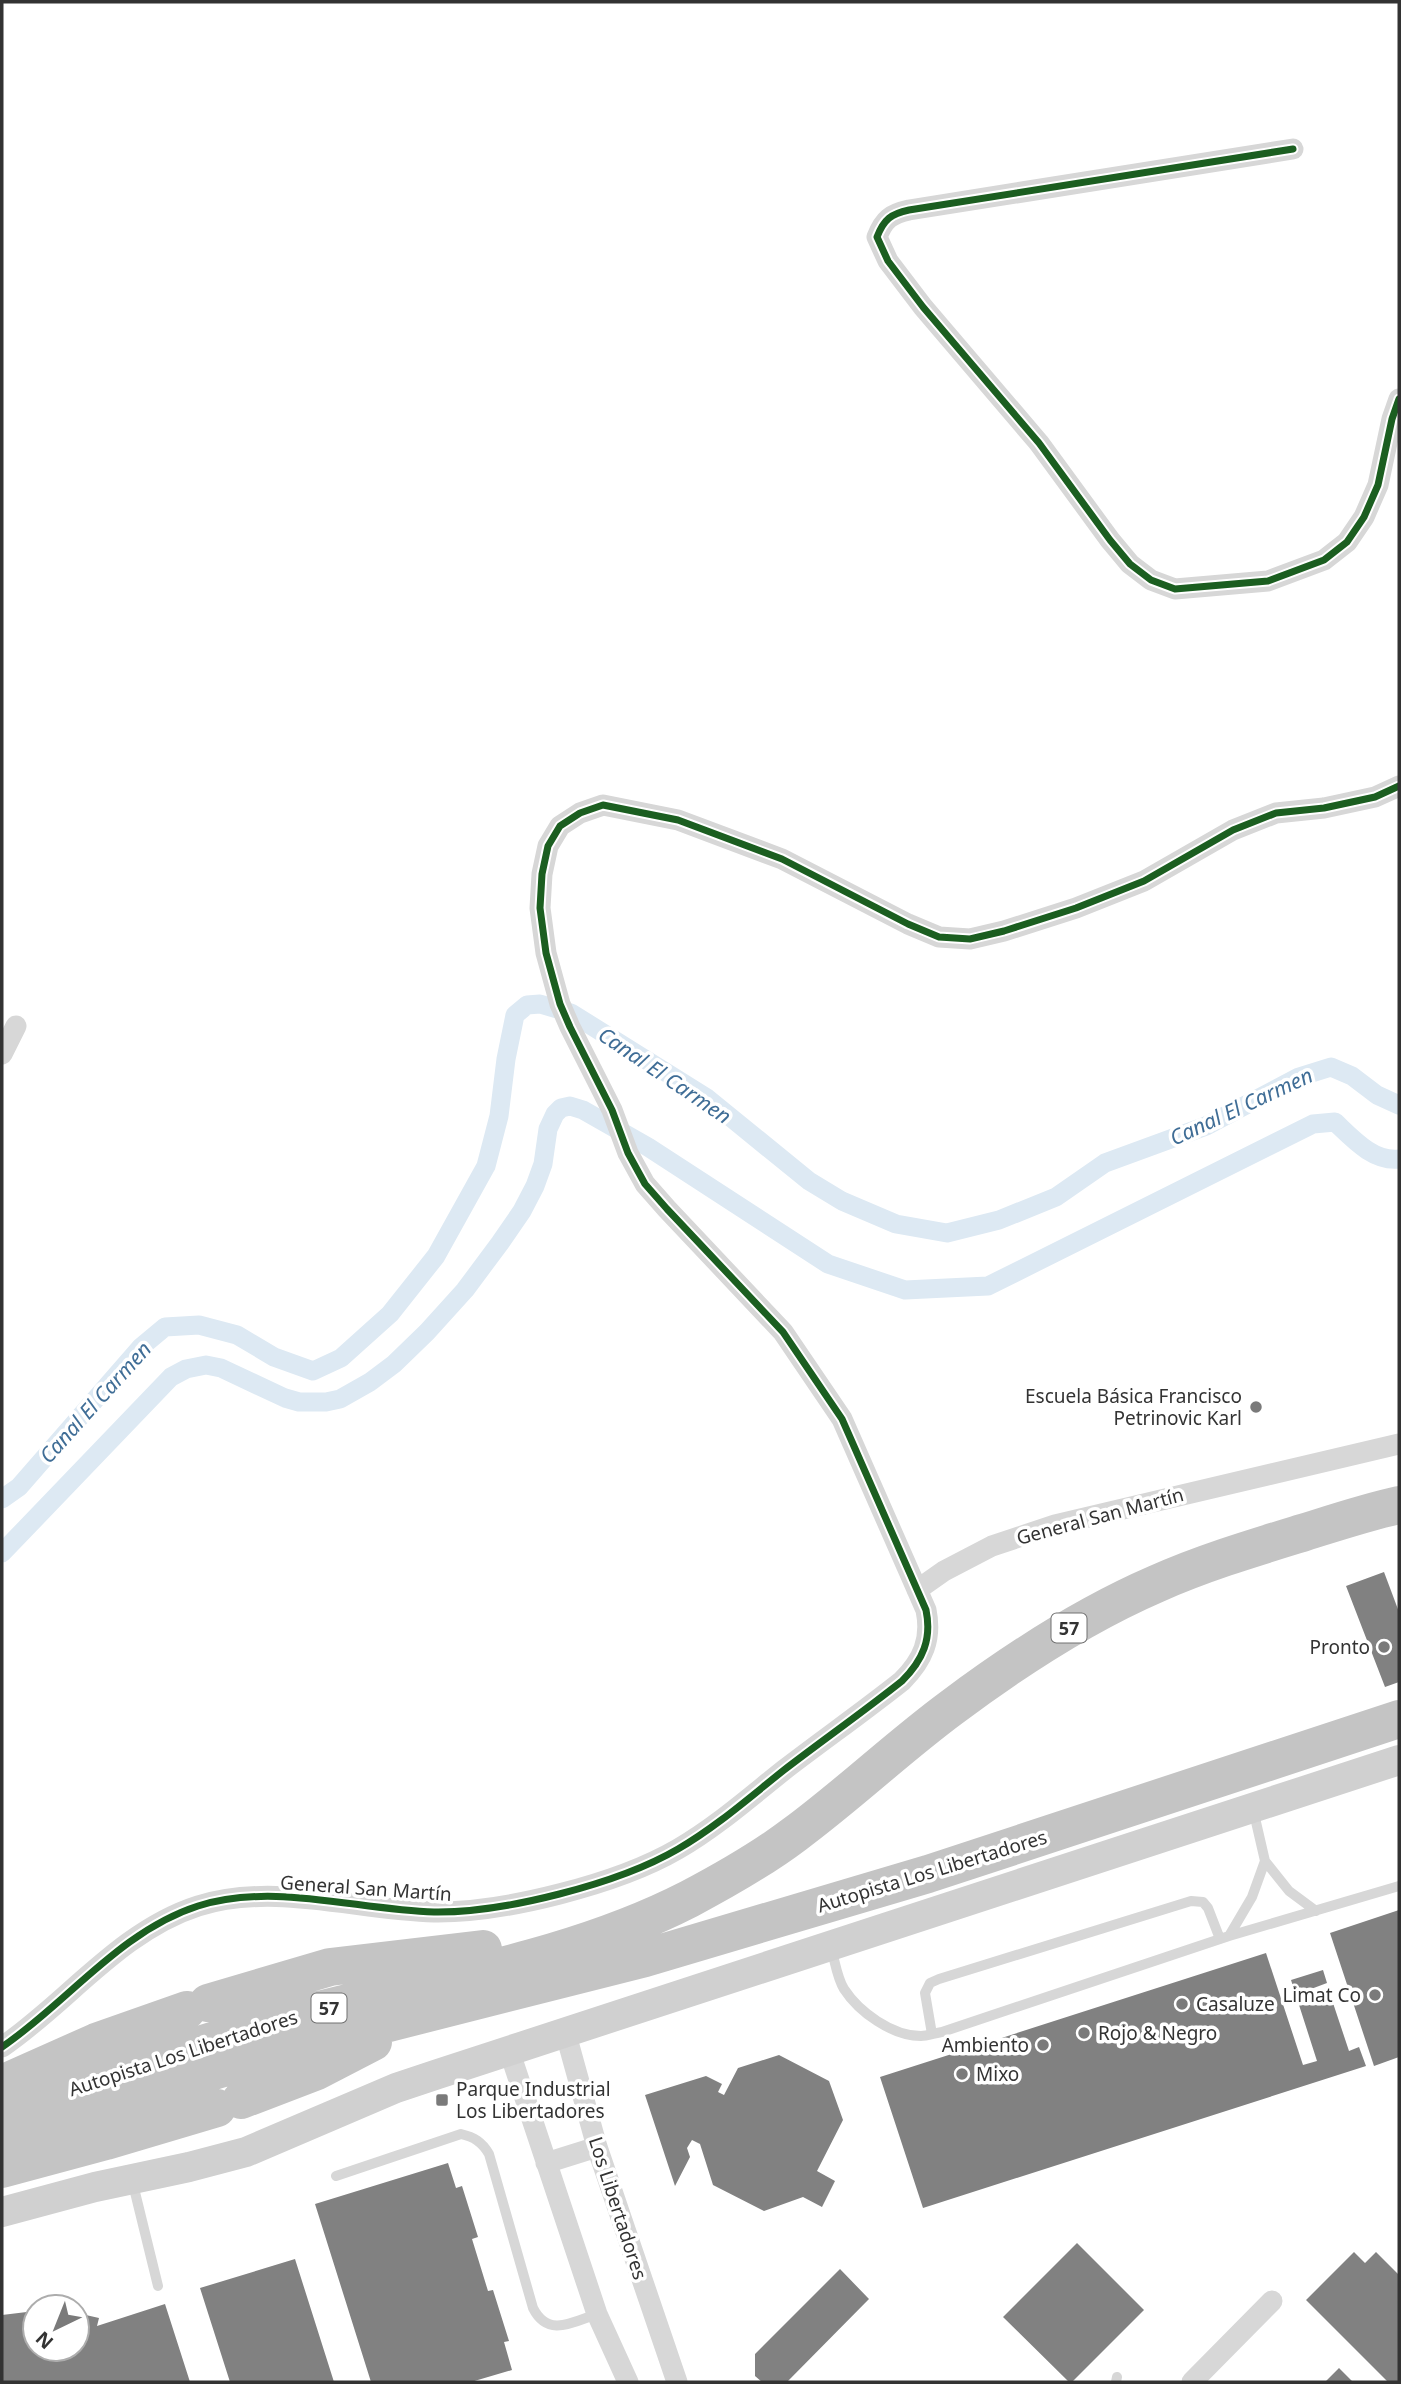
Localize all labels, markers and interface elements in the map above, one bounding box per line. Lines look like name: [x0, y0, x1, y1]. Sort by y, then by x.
water label: Canal El Carmen: [593, 1020, 737, 1130]
water label: Canal El Carmen: [1165, 1061, 1317, 1151]
water label: Canal El Carmen: [33, 1335, 157, 1469]
place label: Escuela Básica Francisco Petrinovic Karl: [1025, 1383, 1242, 1431]
marker: Escuela Básica Francisco Petrinovic Karl: [1248, 1399, 1264, 1415]
street label: General San Martín: [1014, 1481, 1186, 1551]
road number: 57: [1052, 1614, 1086, 1643]
place label: Pronto: [1309, 1634, 1370, 1660]
marker: Pronto: [1376, 1639, 1392, 1655]
street label: Autopista Los Libertadores: [814, 1824, 1050, 1918]
street label: General San Martín: [279, 1869, 453, 1907]
place label: Limat Co: [1282, 1982, 1361, 2008]
marker: Limat Co: [1367, 1987, 1383, 2003]
place label: Casaluze: [1196, 1991, 1275, 2017]
road number: 57: [312, 1994, 346, 2022]
marker: Casaluze: [1174, 1996, 1190, 2012]
street label: Autopista Los Libertadores: [65, 2004, 301, 2102]
place label: Rojo & Negro: [1098, 2020, 1217, 2046]
marker: Rojo & Negro: [1076, 2025, 1092, 2041]
place label: Ambiento: [942, 2032, 1029, 2058]
marker: Ambiento: [1035, 2037, 1051, 2053]
place label: Mixo: [976, 2061, 1019, 2087]
marker: Mixo: [954, 2066, 970, 2082]
place label: Parque Industrial Los Libertadores: [456, 2076, 611, 2124]
marker: Parque Industrial Los Libertadores: [434, 2092, 450, 2108]
street label: Los Libertadores: [583, 2133, 653, 2283]
north arrow: [21, 2293, 91, 2363]
text: N: [30, 2326, 59, 2355]

